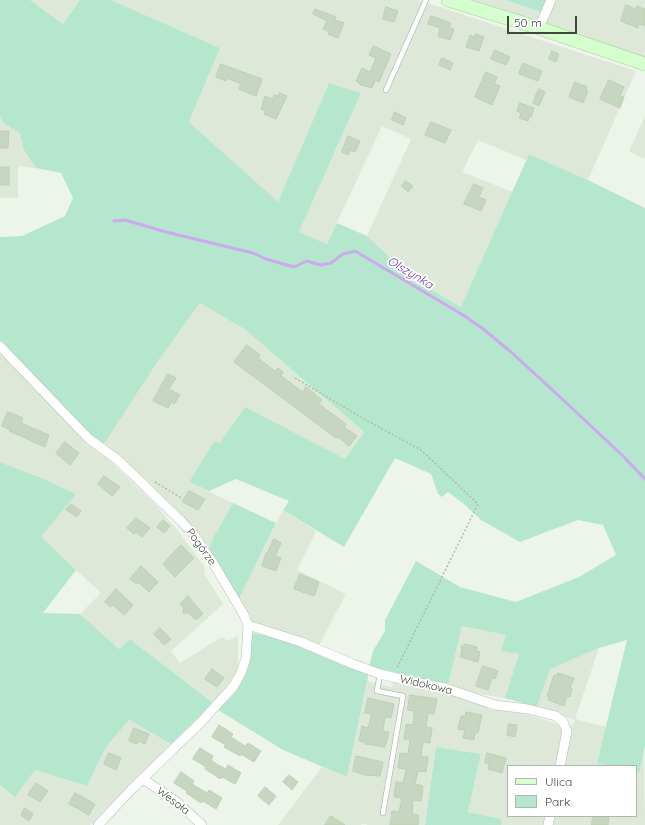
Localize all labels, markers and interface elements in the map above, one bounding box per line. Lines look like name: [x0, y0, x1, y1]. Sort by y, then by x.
scale bar: [509, 8, 579, 34]
text: 50 m: [514, 15, 542, 30]
water label: Olszynka: [385, 254, 435, 292]
street label: Pogórze: [183, 526, 219, 568]
street label: Widokowa: [398, 673, 454, 697]
legend: [507, 765, 637, 817]
text: Ulica: [545, 774, 572, 789]
street label: Wesoła: [154, 784, 192, 818]
text: Park: [545, 794, 570, 809]

